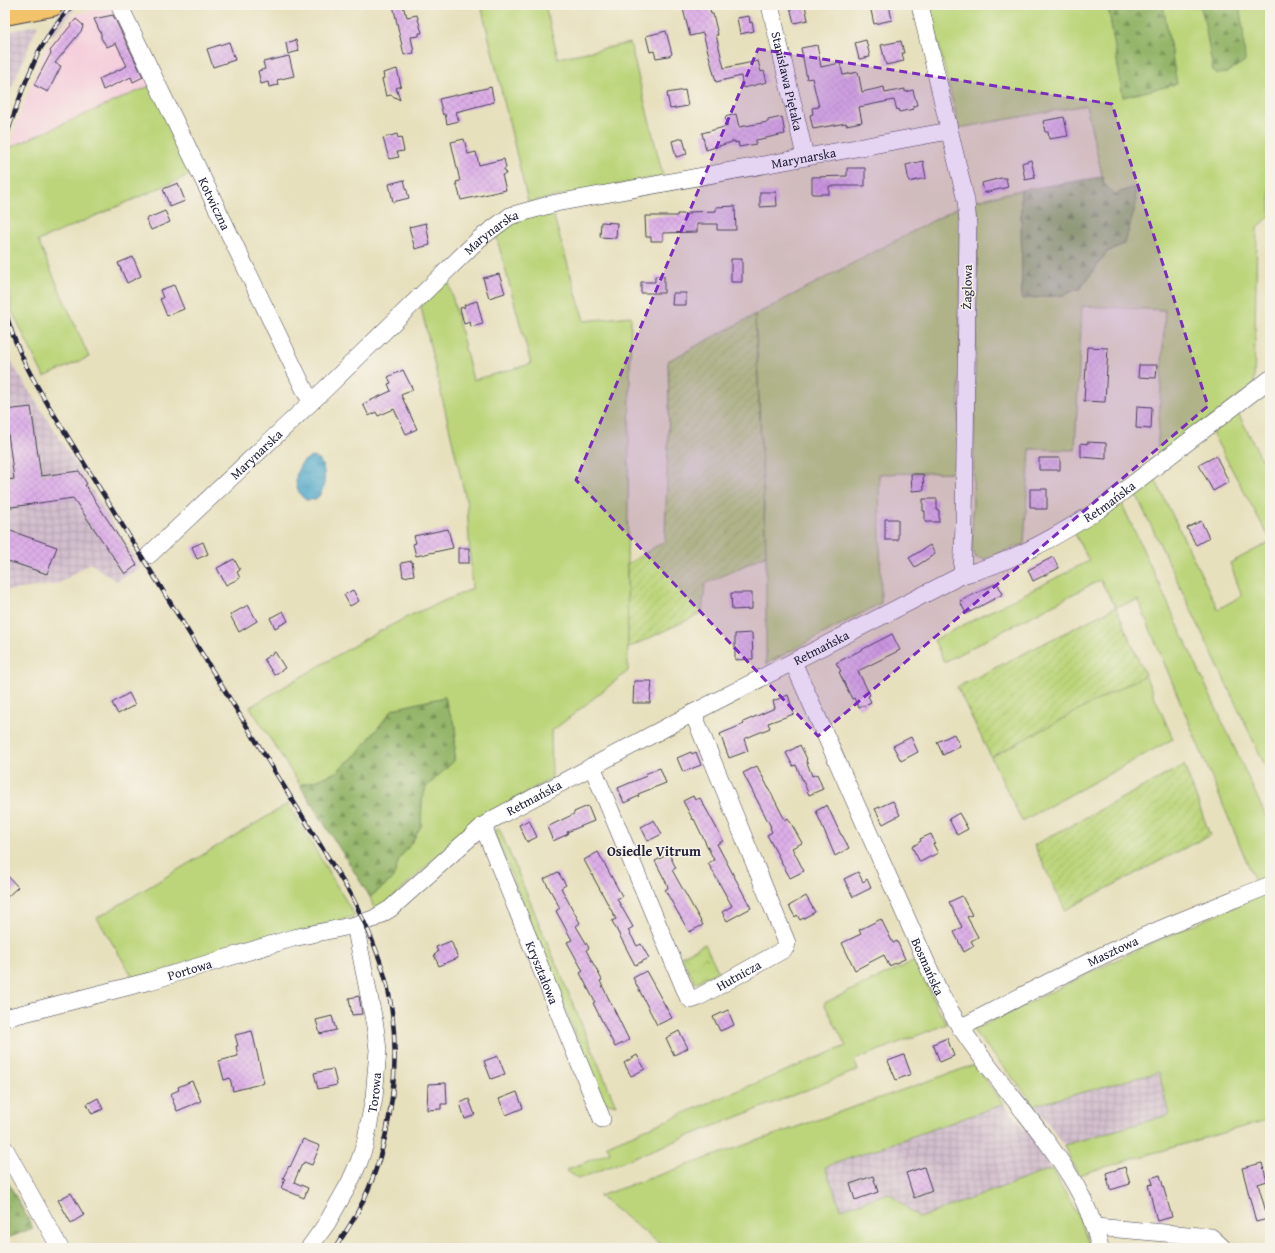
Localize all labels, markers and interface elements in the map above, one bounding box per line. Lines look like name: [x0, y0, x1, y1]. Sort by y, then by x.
street label: Stanisława Piętaka: [767, 29, 809, 133]
street label: Marynarska: [770, 142, 838, 173]
street label: Kotwiczna: [194, 174, 236, 234]
street label: Marynarska: [459, 204, 521, 259]
street label: Żaglowa: [957, 264, 977, 310]
street label: Marynarska: [226, 424, 287, 484]
street label: Retmańska: [1080, 475, 1140, 527]
street label: Retmańska: [790, 625, 853, 670]
street label: Retmańska: [503, 775, 566, 820]
district label: Osiedle Vitrum: [607, 841, 701, 861]
street label: Masztowa: [1084, 930, 1142, 971]
street label: Bosmańska: [907, 935, 950, 999]
street label: Kryształowa: [521, 938, 564, 1008]
street label: Portowa: [165, 953, 215, 985]
street label: Hutnicza: [712, 954, 765, 995]
street label: Torowa: [362, 1071, 386, 1114]

